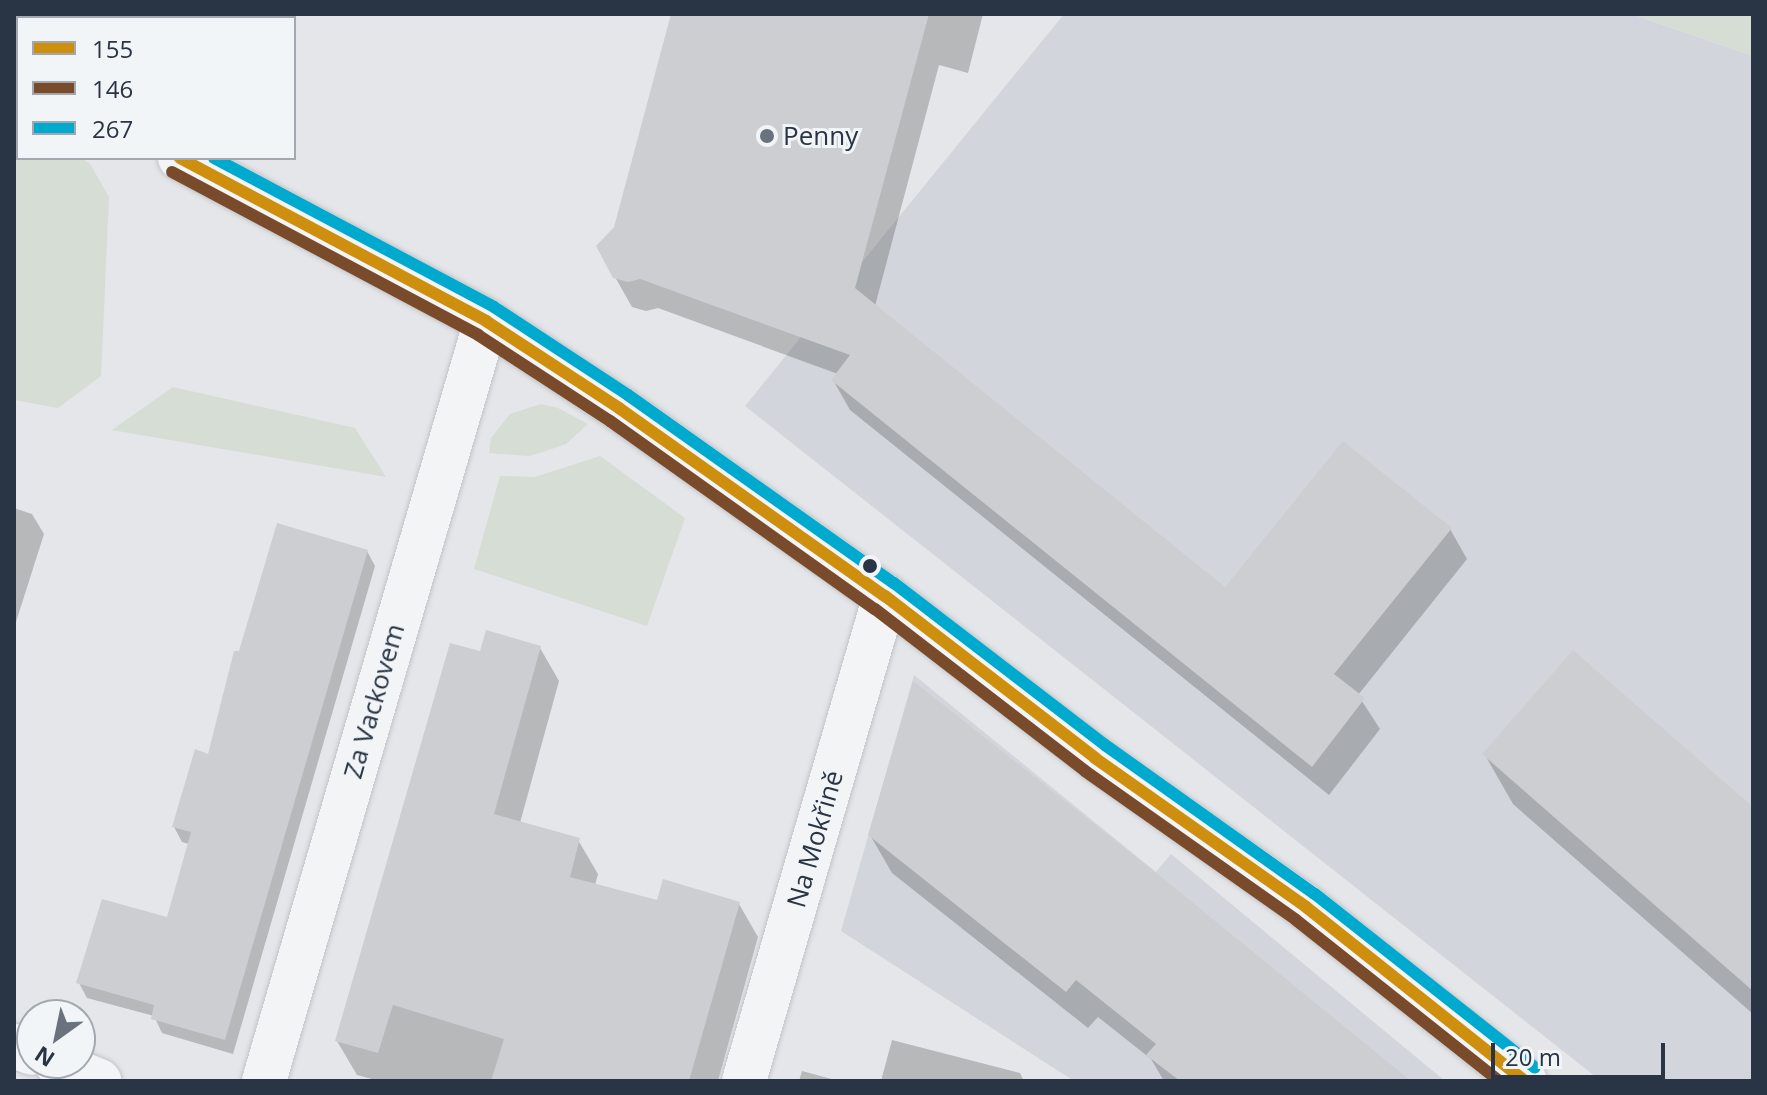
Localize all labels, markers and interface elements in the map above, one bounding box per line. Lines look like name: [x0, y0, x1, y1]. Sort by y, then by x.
legend: [16, 16, 296, 160]
text: 155: [92, 32, 133, 65]
text: 146: [92, 72, 133, 105]
text: 267: [92, 112, 133, 145]
place label: Penny: [783, 120, 858, 152]
marker: Penny: [758, 127, 776, 145]
unlabelled marker: [862, 558, 878, 574]
street label: Za Vackovem: [337, 620, 411, 782]
street label: Na Mokřině: [781, 767, 849, 911]
north arrow: [16, 999, 96, 1079]
scale bar: [1495, 1027, 1669, 1077]
text: N: [28, 1040, 60, 1075]
text: 20 m: [1505, 1040, 1561, 1073]

